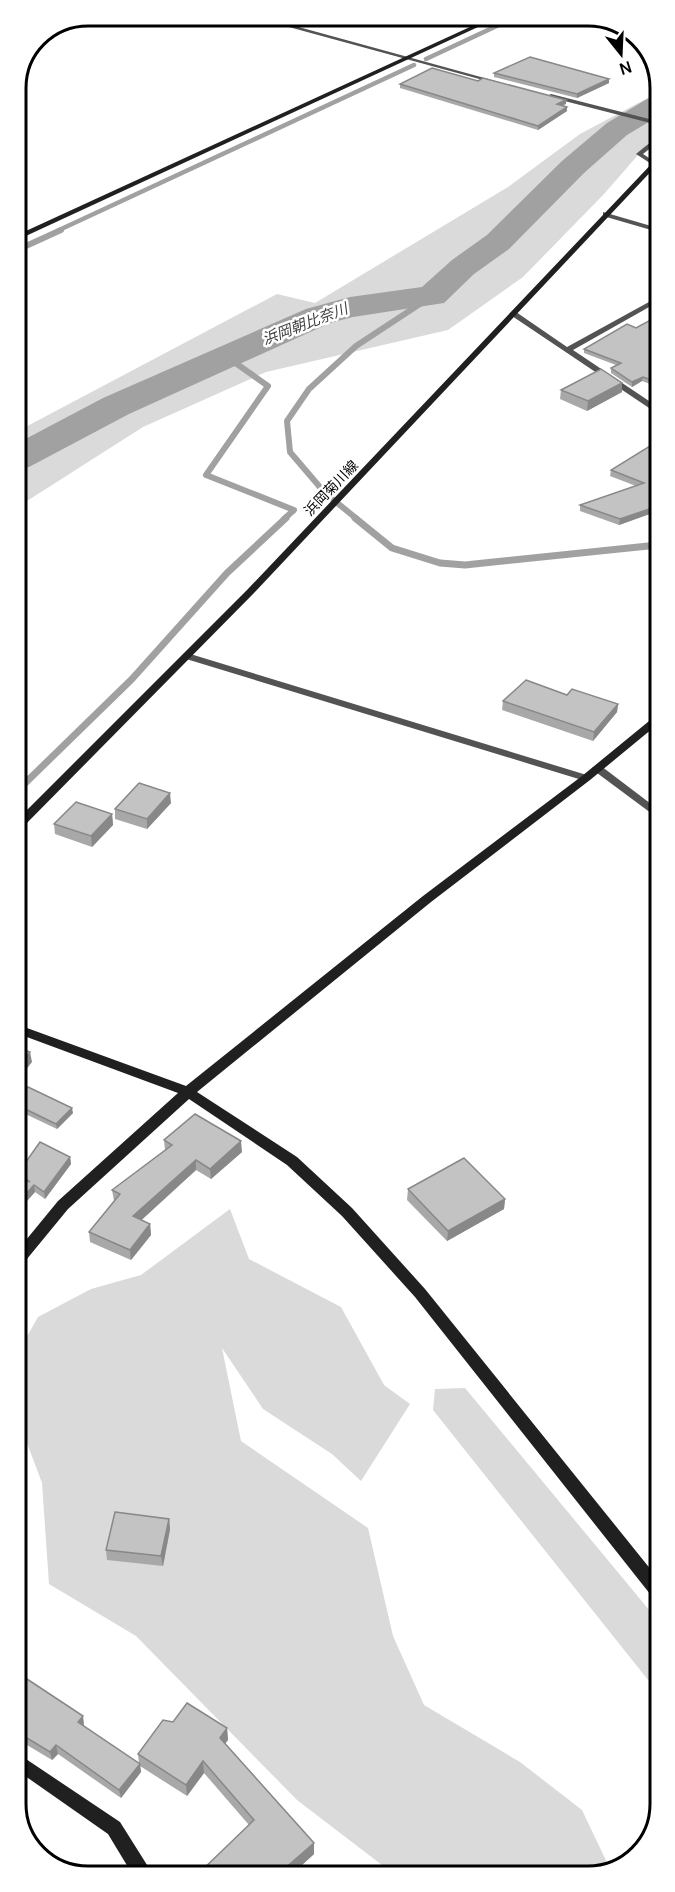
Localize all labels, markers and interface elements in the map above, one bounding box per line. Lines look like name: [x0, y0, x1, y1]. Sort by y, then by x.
north arrow: [591, 24, 651, 84]
text: N: [617, 56, 635, 81]
water label: 浜岡朝比奈川: [259, 297, 352, 349]
street label: 浜岡菊川線: [299, 456, 362, 519]

